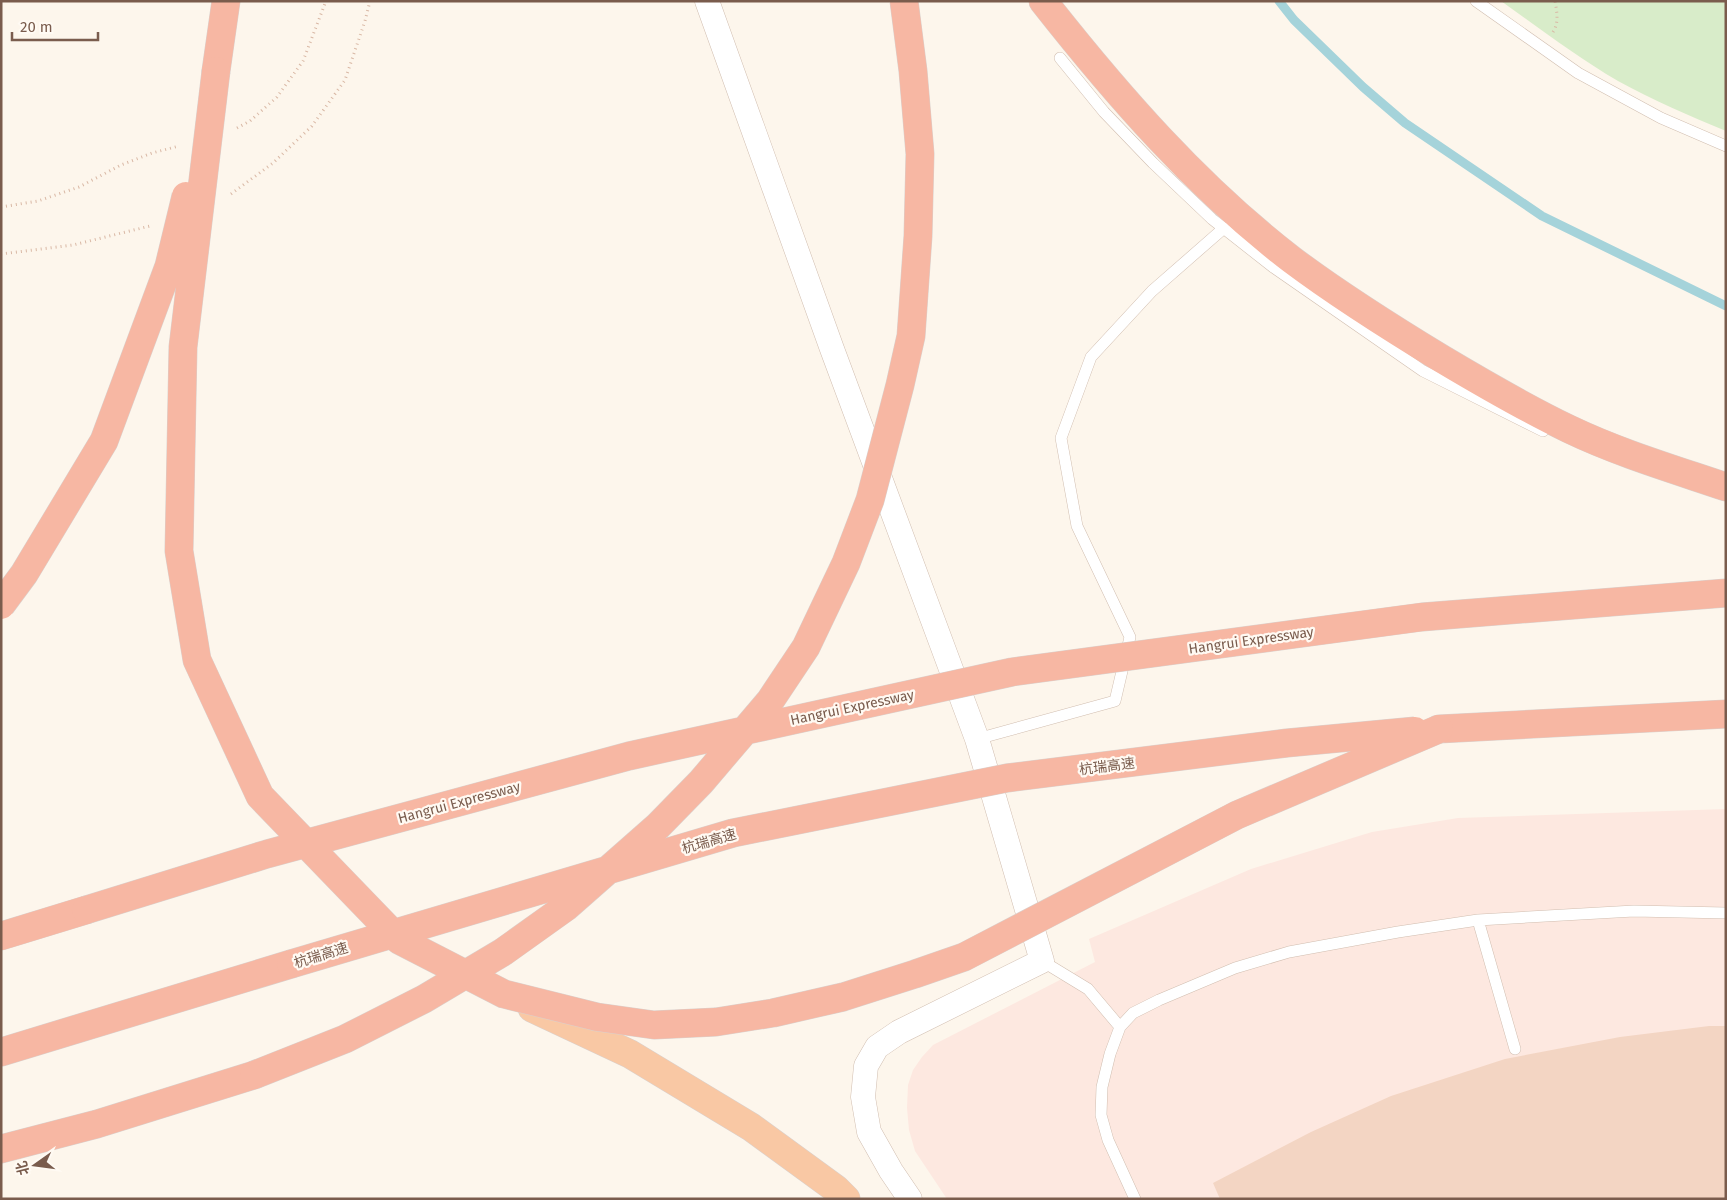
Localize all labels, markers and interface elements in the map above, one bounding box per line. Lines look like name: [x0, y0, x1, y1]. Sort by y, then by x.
scale bar: [12, 10, 99, 42]
text: 20 m: [20, 18, 53, 36]
street label: Hangrui Expressway: [1187, 623, 1315, 658]
street label: Hangrui Expressway: [789, 686, 916, 729]
street label: 杭瑞高速: [1078, 755, 1136, 778]
street label: Hangrui Expressway: [396, 778, 522, 827]
street label: 杭瑞高速: [680, 826, 738, 857]
street label: 杭瑞高速: [292, 939, 350, 972]
north arrow: [10, 1140, 60, 1190]
text: 北: [13, 1159, 33, 1177]

